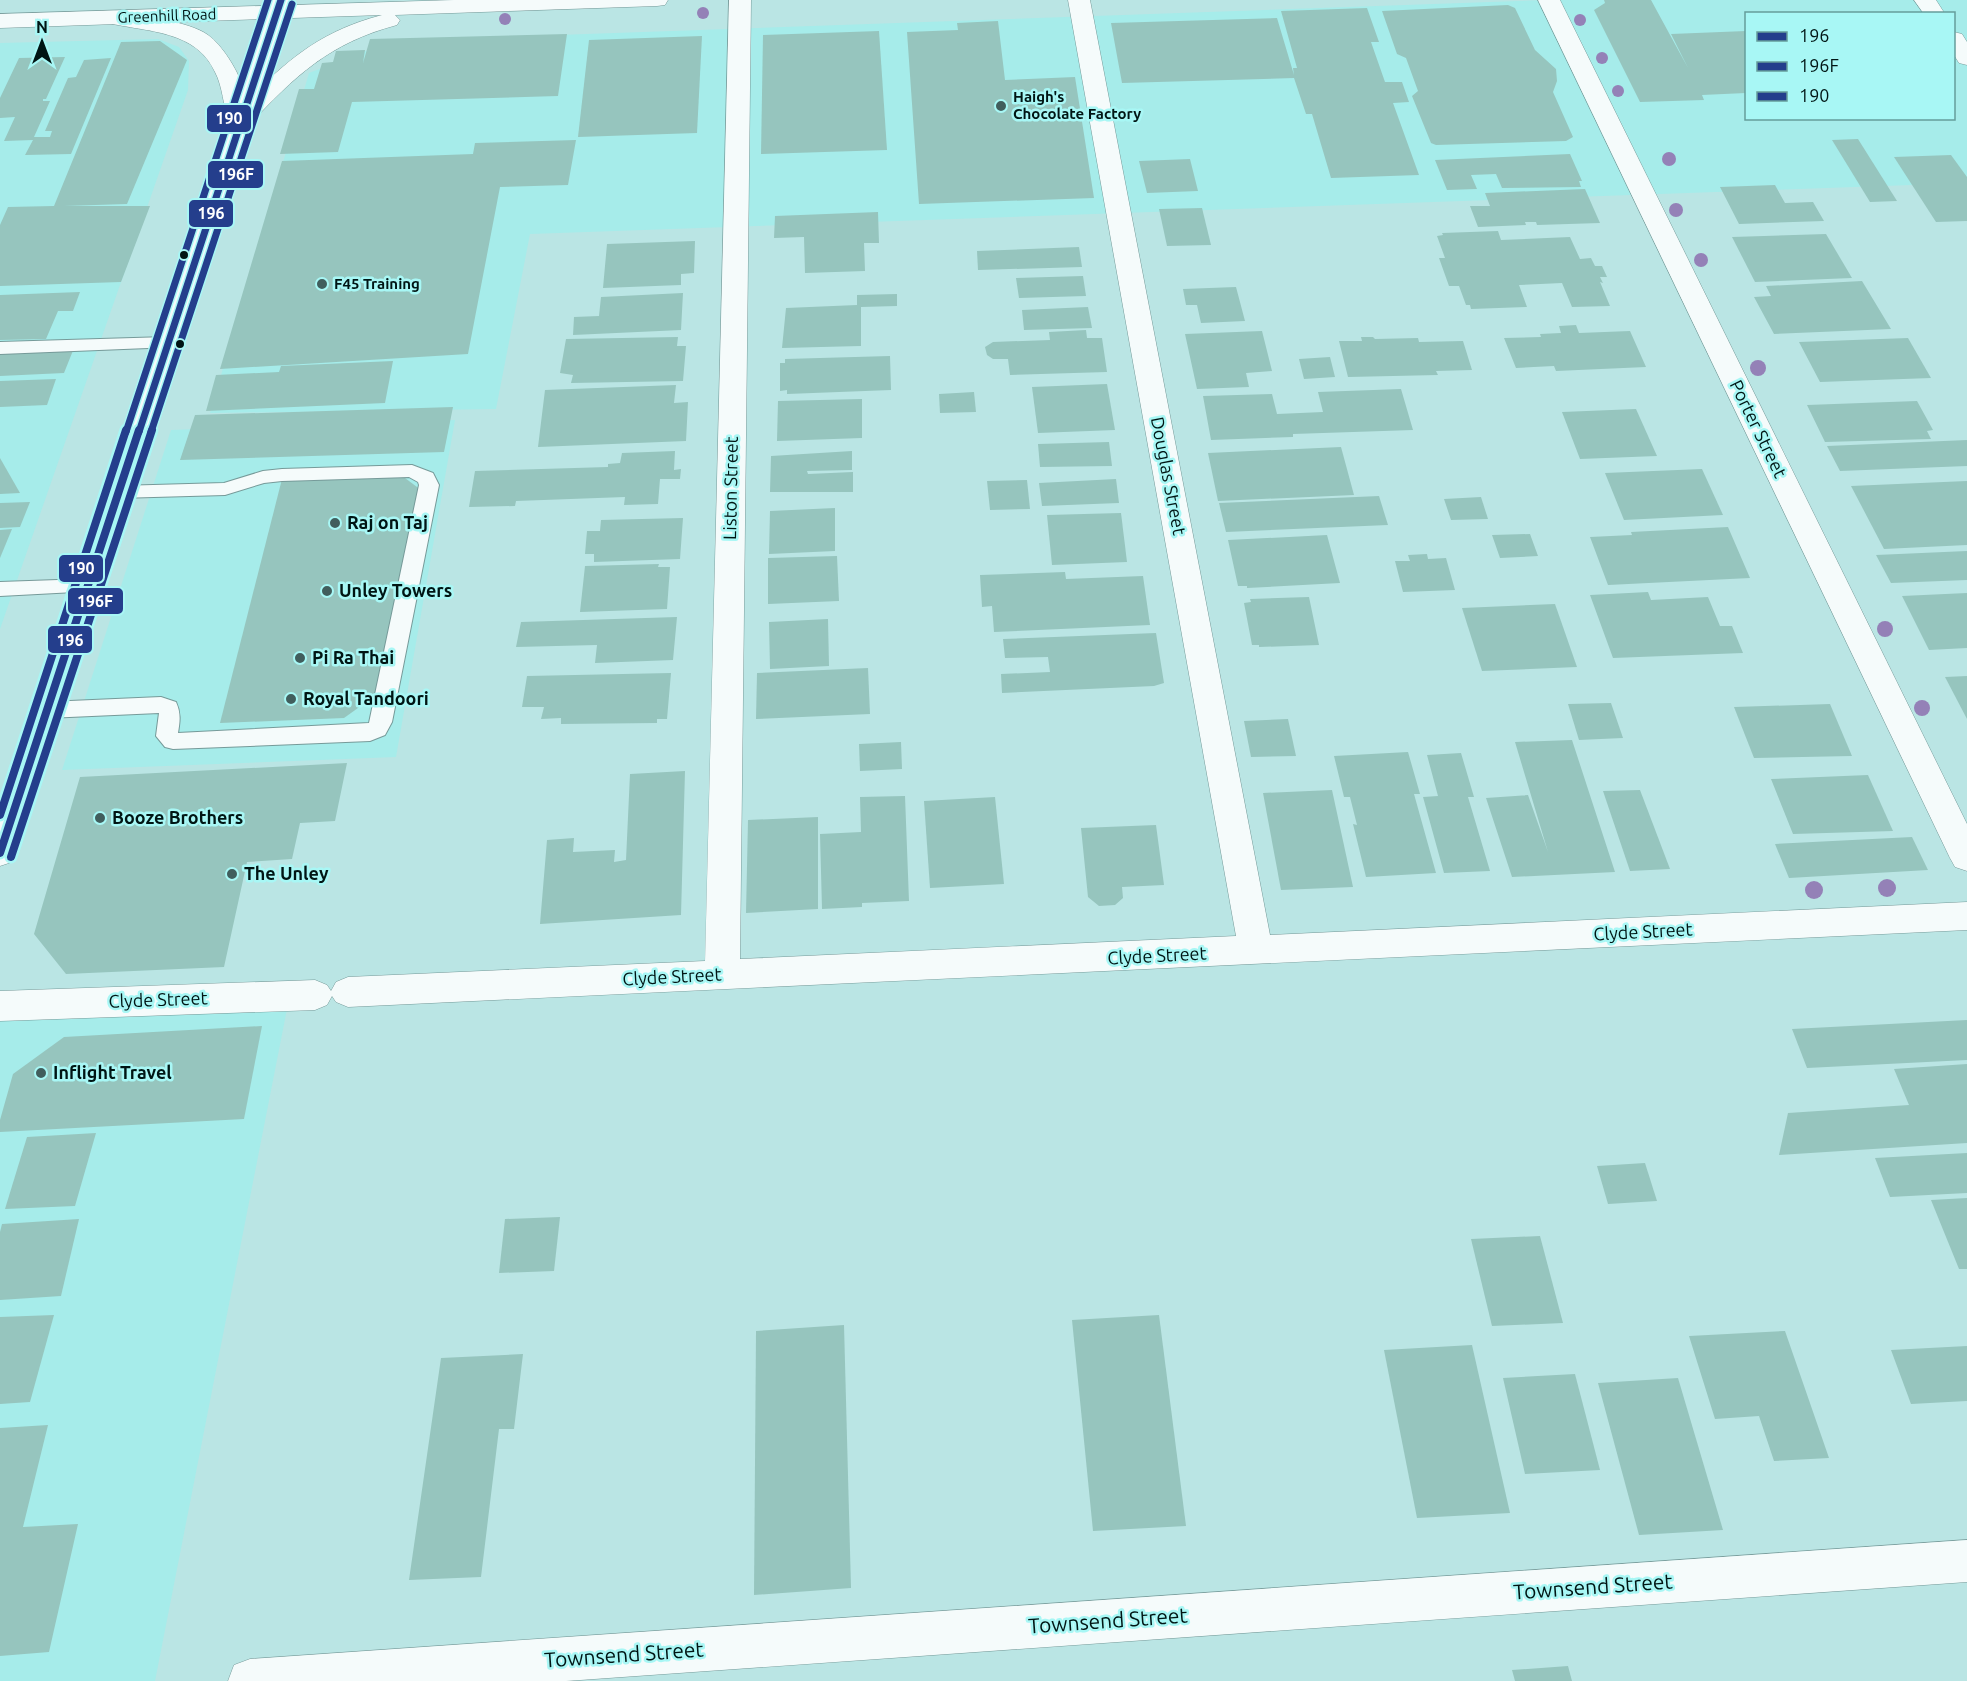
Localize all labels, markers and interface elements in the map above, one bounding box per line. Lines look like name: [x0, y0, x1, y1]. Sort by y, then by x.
street label: Greenhill Road: [117, 5, 217, 26]
north arrow: [12, 12, 72, 72]
legend: [1745, 12, 1955, 120]
text: N: [36, 18, 48, 36]
text: 196: [1799, 25, 1829, 45]
text: 196F: [1799, 55, 1839, 75]
text: 190: [1799, 85, 1829, 105]
place label: Haigh's Chocolate Factory: [1013, 88, 1141, 122]
marker: Haigh's Chocolate Factory: [994, 99, 1008, 113]
line badge: 190: [206, 104, 252, 133]
text: 190: [215, 109, 243, 127]
line badge: 196F: [207, 160, 264, 189]
text: 196F: [218, 165, 254, 183]
line badge: 196: [188, 199, 234, 228]
text: 196: [197, 204, 225, 222]
unlabelled marker: [178, 249, 190, 261]
place label: F45 Training: [334, 275, 420, 292]
marker: F45 Training: [315, 277, 329, 291]
unlabelled marker: [174, 338, 186, 350]
street label: Porter Street: [1727, 376, 1791, 481]
street label: Douglas Street: [1148, 415, 1190, 537]
street label: Liston Street: [719, 436, 741, 540]
place label: Raj on Taj: [347, 512, 428, 532]
marker: Raj on Taj: [328, 516, 342, 530]
line badge: 190: [58, 554, 104, 583]
text: 190: [67, 559, 95, 577]
place label: Unley Towers: [339, 580, 452, 600]
marker: Unley Towers: [320, 584, 334, 598]
line badge: 196F: [67, 587, 124, 615]
text: 196F: [77, 592, 113, 610]
line badge: 196: [47, 625, 93, 654]
text: 196: [56, 631, 84, 649]
place label: Pi Ra Thai: [312, 647, 394, 667]
marker: Pi Ra Thai: [293, 651, 307, 665]
place label: Royal Tandoori: [303, 688, 429, 708]
marker: Royal Tandoori: [284, 692, 298, 706]
place label: Booze Brothers: [112, 807, 243, 827]
marker: Booze Brothers: [93, 811, 107, 825]
place label: The Unley: [244, 863, 329, 883]
marker: The Unley: [225, 867, 239, 881]
street label: Clyde Street: [1593, 918, 1693, 944]
street label: Clyde Street: [1107, 942, 1207, 968]
street label: Clyde Street: [622, 963, 722, 989]
street label: Clyde Street: [108, 987, 208, 1011]
place label: Inflight Travel: [53, 1062, 172, 1082]
marker: Inflight Travel: [34, 1066, 48, 1080]
street label: Townsend Street: [1512, 1568, 1673, 1604]
street label: Townsend Street: [1027, 1602, 1188, 1638]
street label: Townsend Street: [543, 1636, 704, 1672]

